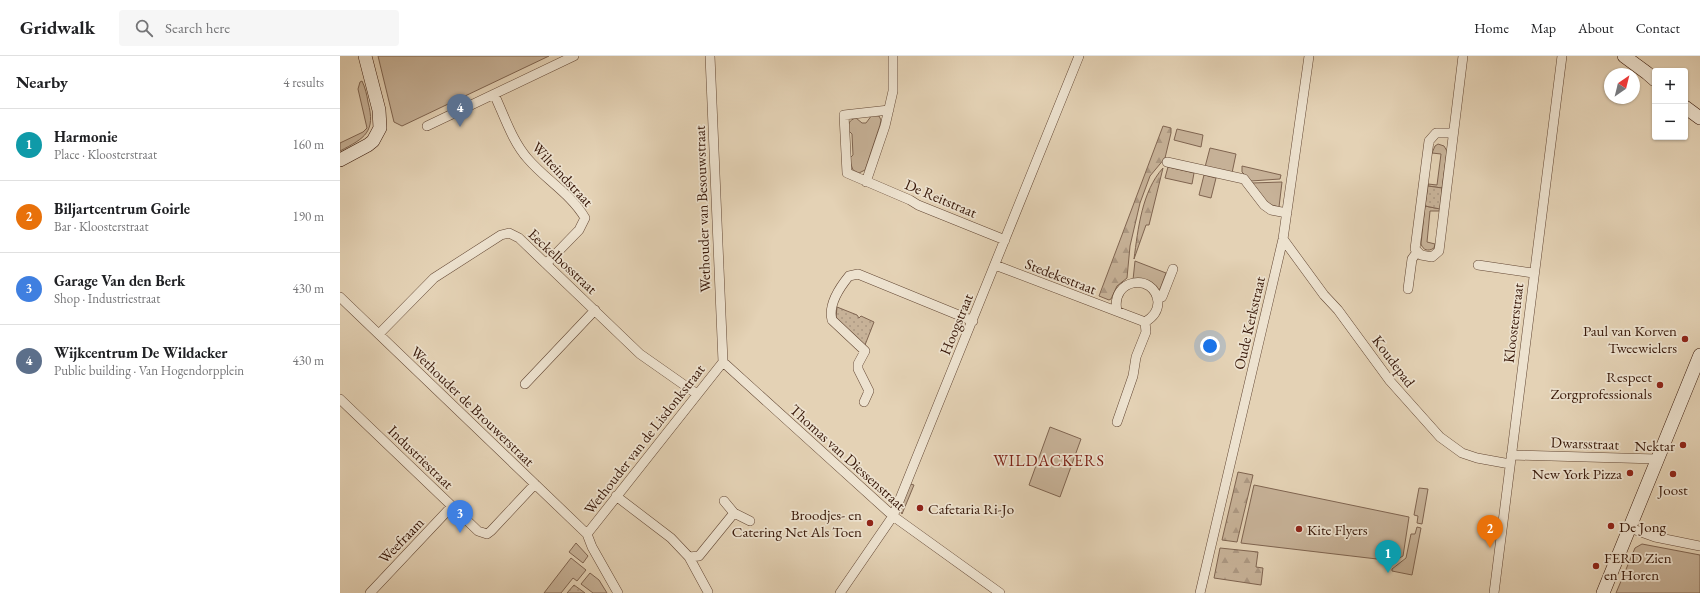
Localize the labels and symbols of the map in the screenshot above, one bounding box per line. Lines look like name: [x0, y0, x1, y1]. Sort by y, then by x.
north arrow: [1604, 68, 1640, 104]
pin: 4: [447, 94, 473, 127]
street label: Wethouder van Besouwstraat: [690, 125, 714, 293]
street label: Wilteindstraat: [528, 138, 598, 211]
street label: De Reitstraat: [902, 174, 980, 222]
street label: Eeckelbosstraat: [524, 224, 602, 298]
street label: Stedekestraat: [1023, 254, 1100, 298]
street label: Oude Kerkstraat: [1229, 274, 1269, 371]
street label: Kloosterstraat: [1499, 282, 1527, 364]
street label: Hoogstraat: [935, 290, 977, 358]
place label: Paul van Korven Tweewielers: [1583, 321, 1677, 357]
street label: Koudepad: [1368, 331, 1420, 391]
marker: Paul van Korven Tweewielers: [1680, 334, 1690, 344]
your location: [1200, 336, 1220, 356]
street label: Wethouder de Brouwerstraat: [407, 342, 539, 470]
street label: Wethouder van de Lisdonkstraat: [579, 360, 709, 518]
place label: Respect Zorgprofessionals: [1550, 367, 1652, 403]
marker: Respect Zorgprofessionals: [1655, 380, 1665, 390]
street label: Thomas van Diessenstraat: [786, 400, 910, 514]
street label: Industriestraat: [384, 421, 458, 493]
street label: Dwarsstraat: [1550, 432, 1620, 454]
place label: Nektar: [1635, 436, 1675, 455]
marker: Nektar: [1678, 440, 1688, 450]
district label: WILDACKERS: [993, 450, 1105, 471]
place label: New York Pizza: [1532, 464, 1622, 483]
marker: New York Pizza: [1625, 468, 1635, 478]
marker: Joost: [1668, 469, 1678, 479]
place label: Joost: [1656, 480, 1688, 499]
place label: Cafetaria Ri-Jo: [928, 499, 1014, 518]
pin: 3: [447, 500, 473, 533]
marker: Cafetaria Ri-Jo: [915, 503, 925, 513]
place label: Broodjes- en Catering Net Als Toen: [732, 505, 862, 541]
street label: Weefraam: [374, 513, 428, 567]
pin: 2: [1477, 515, 1503, 548]
place label: De Jong: [1619, 517, 1667, 536]
marker: Broodjes- en Catering Net Als Toen: [865, 518, 875, 528]
place label: Kite Flyers: [1307, 520, 1368, 539]
marker: De Jong: [1606, 521, 1616, 531]
marker: Kite Flyers: [1294, 524, 1304, 534]
pin: 1: [1375, 540, 1401, 573]
place label: FERD Zien en Horen: [1604, 548, 1672, 584]
marker: FERD Zien en Horen: [1591, 561, 1601, 571]

